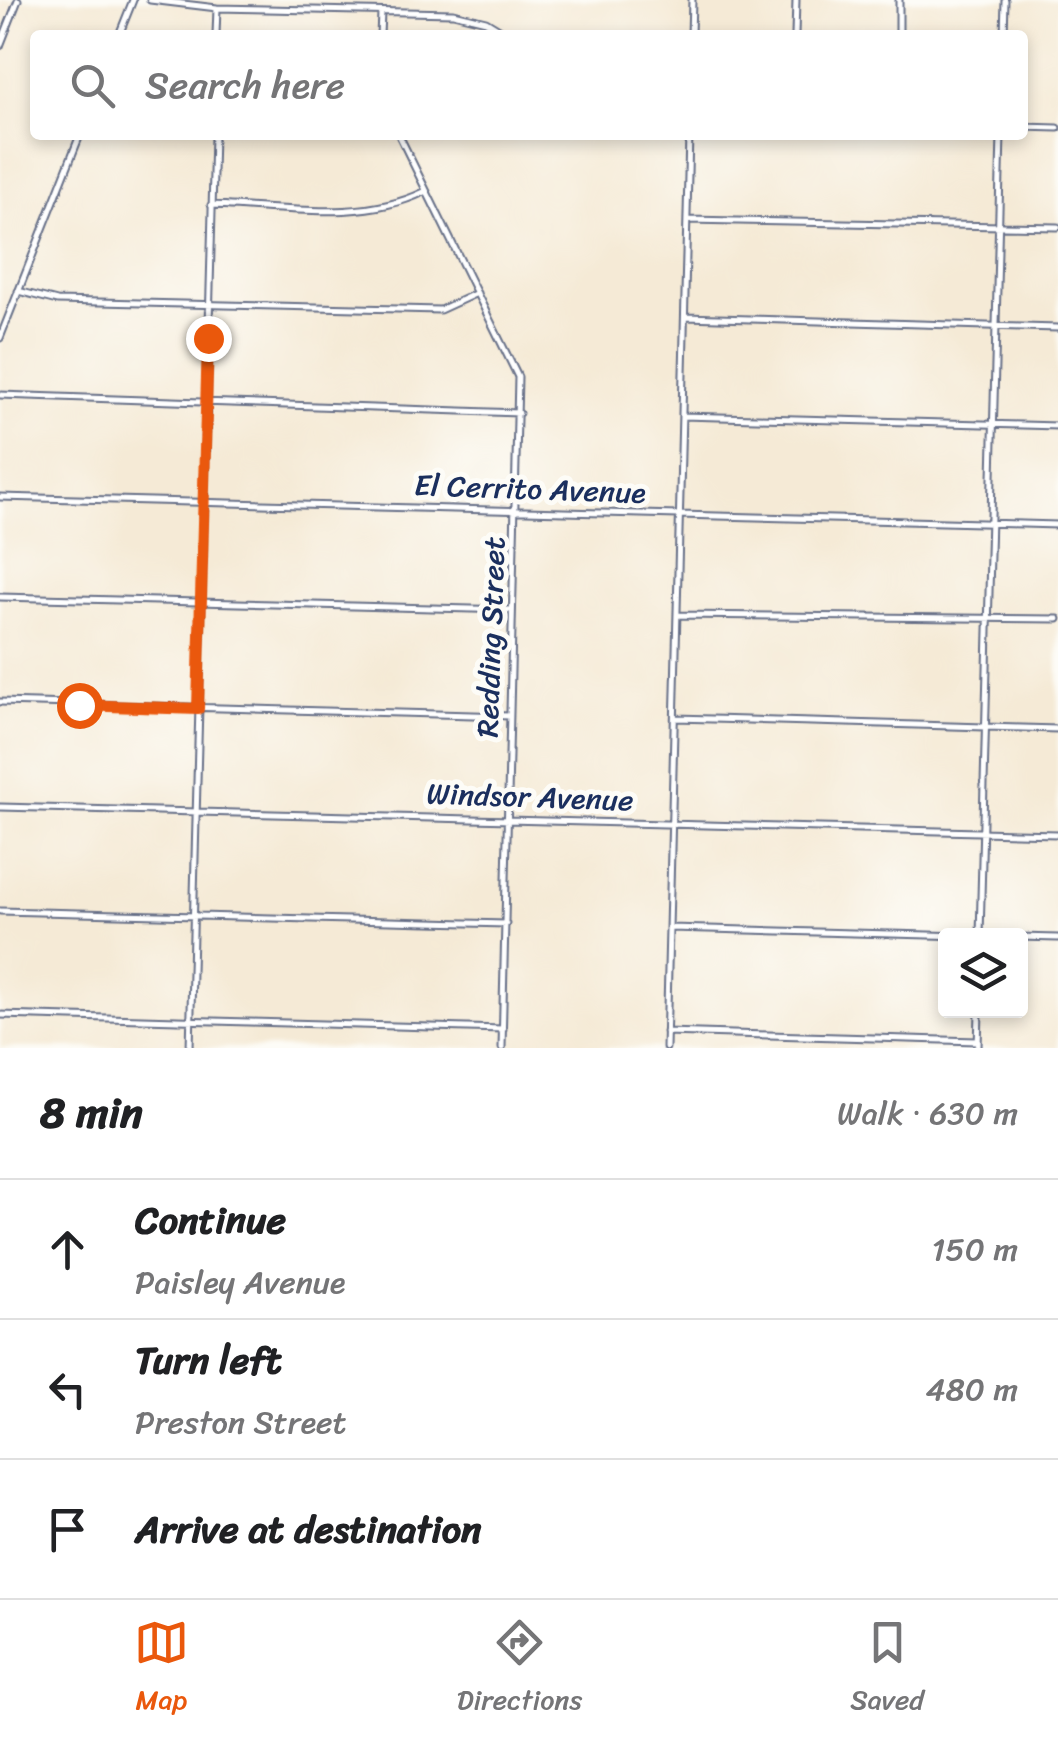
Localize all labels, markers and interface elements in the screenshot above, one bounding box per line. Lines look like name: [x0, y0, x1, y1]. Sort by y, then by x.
search box: [30, 30, 1028, 140]
text: Search here: [145, 52, 345, 119]
icon: search: [65, 58, 120, 113]
route end: [186, 316, 232, 362]
street label: El Cerrito Avenue: [413, 458, 647, 520]
street label: Redding Street: [461, 536, 521, 738]
route start: [57, 683, 103, 729]
street label: Windsor Avenue: [426, 766, 634, 828]
map controls: [938, 928, 1028, 1018]
button: layers: [938, 928, 1028, 1018]
text: 8 min: [40, 1076, 143, 1150]
text: Walk · 630 m: [837, 1085, 1018, 1142]
text: Continue: [135, 1187, 286, 1254]
text: 150 m: [932, 1221, 1018, 1278]
icon: ahead: [40, 1222, 95, 1277]
text: Paisley Avenue: [135, 1254, 345, 1311]
text: Turn left: [135, 1327, 281, 1394]
text: 480 m: [926, 1361, 1018, 1418]
icon: left: [40, 1362, 95, 1417]
text: Preston Street: [135, 1394, 347, 1451]
text: Arrive at destination: [135, 1496, 482, 1563]
icon: arrive: [40, 1502, 95, 1557]
tab: Map: [134, 1615, 189, 1724]
tab: Directions: [457, 1615, 582, 1724]
tab: Saved: [850, 1615, 924, 1724]

